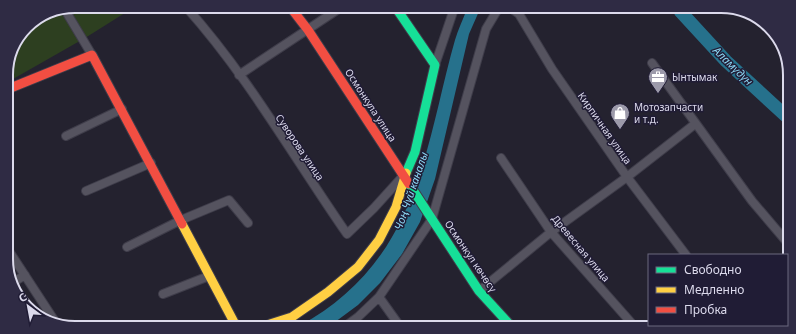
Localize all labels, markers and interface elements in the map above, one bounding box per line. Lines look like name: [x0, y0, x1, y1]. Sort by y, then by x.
water label: Аламүдүн: [709, 42, 757, 89]
street label: Осмонкула улица: [342, 66, 400, 144]
office icon: Ынтымак: [647, 66, 669, 94]
place label: Ынтымак: [672, 70, 718, 84]
street label: Кирпичная улица: [575, 89, 635, 167]
place label: Мотозапчасти и т.д.: [634, 100, 703, 126]
shop icon: Мотозапчасти и т.д.: [609, 102, 631, 130]
street label: Суворова улица: [273, 111, 327, 183]
water label: Чоң Чүй каналы: [390, 150, 431, 232]
street label: Древесная улица: [549, 212, 613, 284]
street label: Осмонкул көчөсү: [442, 217, 501, 295]
legend: [648, 254, 788, 326]
text: Свободно: [684, 261, 742, 278]
text: Медленно: [684, 281, 744, 298]
north arrow: [8, 286, 48, 326]
text: С: [15, 289, 29, 305]
text: Пробка: [684, 301, 727, 318]

